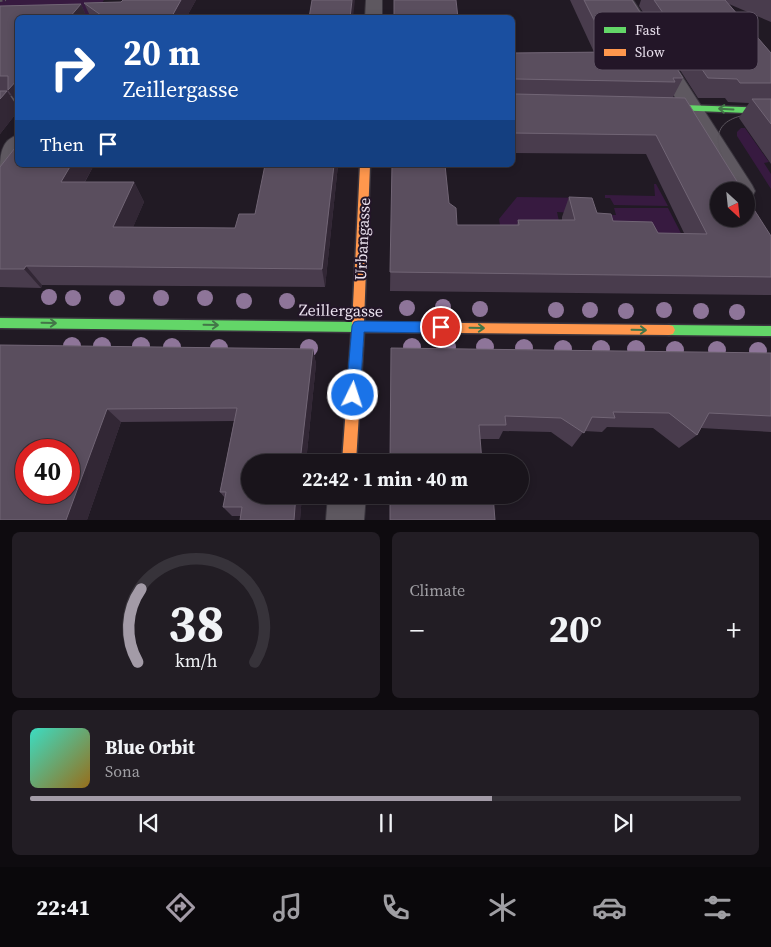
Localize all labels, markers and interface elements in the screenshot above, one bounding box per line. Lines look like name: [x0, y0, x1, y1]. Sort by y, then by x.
legend: [594, 12, 758, 70]
text: Fast: [635, 20, 661, 40]
text: 20 m: [123, 29, 200, 77]
icon: right: [40, 35, 105, 100]
text: Slow: [635, 42, 665, 62]
text: Zeillergasse: [123, 74, 239, 104]
one-way arrow: [718, 105, 734, 114]
icon: arrive: [94, 130, 122, 158]
text: Then: [40, 131, 84, 157]
north arrow: [710, 182, 755, 228]
map controls: [710, 182, 755, 227]
street label: Urbangasse: [349, 197, 375, 281]
street label: Zeillergasse: [299, 298, 383, 322]
pin: [420, 306, 462, 348]
icon: arrive: [427, 313, 455, 341]
one-way arrow: [40, 318, 56, 328]
one-way arrow: [202, 320, 219, 330]
one-way arrow: [468, 323, 484, 333]
one-way arrow: [630, 325, 647, 335]
position arrow: [326, 368, 378, 420]
speed limit sign: 40: [15, 439, 80, 504]
text: 22:42 · 1 min · 40 m: [302, 466, 468, 492]
text: Climate: [410, 579, 465, 601]
text: 38: [168, 587, 224, 658]
text: 20°: [548, 603, 602, 655]
text: −: [410, 611, 424, 649]
text: +: [726, 611, 741, 649]
text: km/h: [174, 648, 217, 673]
text: Blue Orbit: [105, 734, 195, 760]
text: Sona: [105, 760, 140, 782]
icon: previous: [135, 809, 163, 837]
icon: pause: [372, 809, 400, 837]
icon: next: [609, 809, 637, 837]
icon: directions: [163, 890, 198, 925]
icon: music: [270, 890, 305, 925]
icon: phone: [378, 890, 413, 925]
icon: climate: [485, 890, 520, 925]
icon: car: [592, 890, 627, 925]
icon: filters: [700, 890, 735, 925]
text: 22:41: [36, 892, 90, 922]

